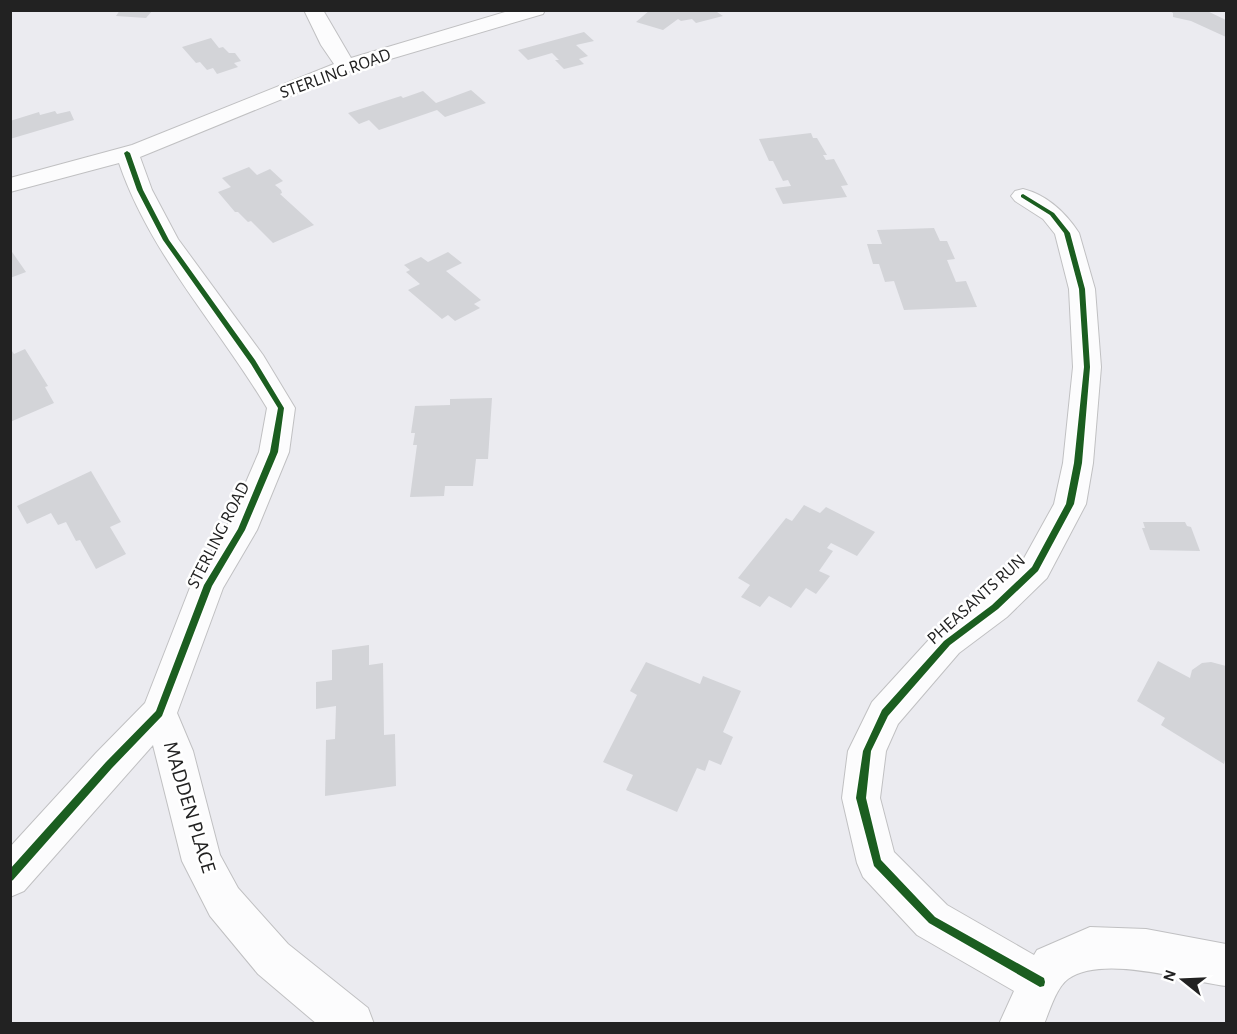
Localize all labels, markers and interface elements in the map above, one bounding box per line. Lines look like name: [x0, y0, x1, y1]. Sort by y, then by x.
street label: STERLING ROAD: [277, 46, 393, 102]
street label: STERLING ROAD: [184, 479, 253, 592]
street label: PHEASANTS RUN: [924, 551, 1029, 648]
street label: MADDEN PLACE: [160, 739, 219, 875]
north arrow: [1153, 950, 1213, 1010]
text: N: [1160, 968, 1179, 983]

